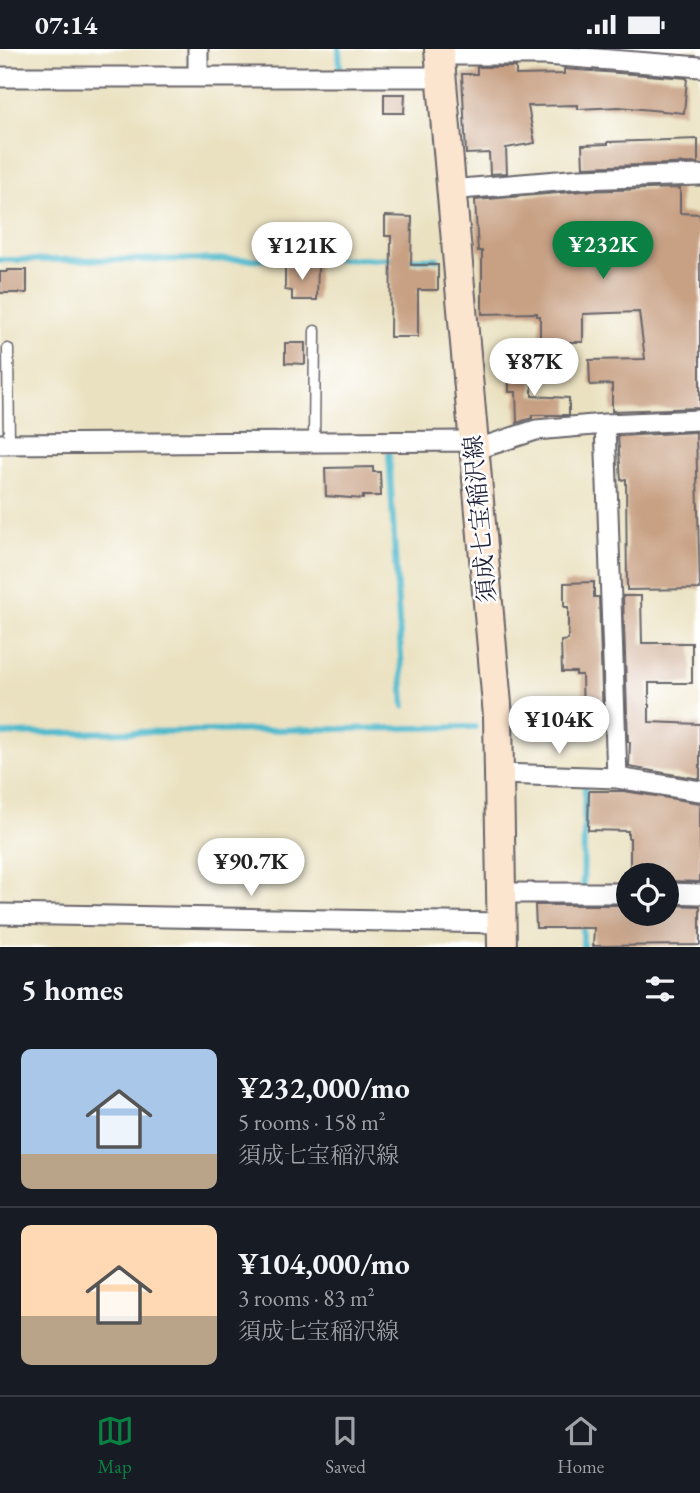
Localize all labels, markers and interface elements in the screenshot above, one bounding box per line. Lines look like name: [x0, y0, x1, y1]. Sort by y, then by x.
text: 07:14: [35, 8, 97, 42]
pin: ¥232K: [554, 222, 652, 281]
pin: ¥121K: [253, 223, 351, 282]
text: ¥232K: [568, 229, 638, 259]
text: ¥121K: [267, 230, 337, 260]
pin: ¥87K: [493, 339, 575, 398]
text: ¥87K: [506, 346, 562, 376]
street label: 須成七宝稲沢線: [457, 434, 502, 604]
pin: ¥104K: [510, 697, 608, 756]
text: ¥104K: [524, 704, 594, 734]
pin: ¥90.7K: [194, 839, 308, 898]
text: ¥90.7K: [214, 846, 288, 876]
map controls: [616, 863, 679, 926]
button: locate: [616, 863, 679, 926]
text: 5 homes: [21, 970, 123, 1009]
icon: filters: [641, 970, 679, 1008]
text: ¥232,000/mo: [238, 1068, 410, 1107]
icon: home: [77, 1077, 161, 1161]
text: 5 rooms · 158 m²: [238, 1107, 386, 1137]
text: 須成七宝稲沢線: [238, 1140, 399, 1170]
text: ¥104,000/mo: [238, 1244, 410, 1283]
icon: home: [77, 1253, 161, 1337]
text: 3 rooms · 83 m²: [238, 1283, 375, 1313]
text: 須成七宝稲沢線: [238, 1316, 399, 1346]
tab: Map: [96, 1412, 134, 1479]
tab: Saved: [325, 1412, 366, 1479]
tab: Home: [557, 1412, 604, 1479]

